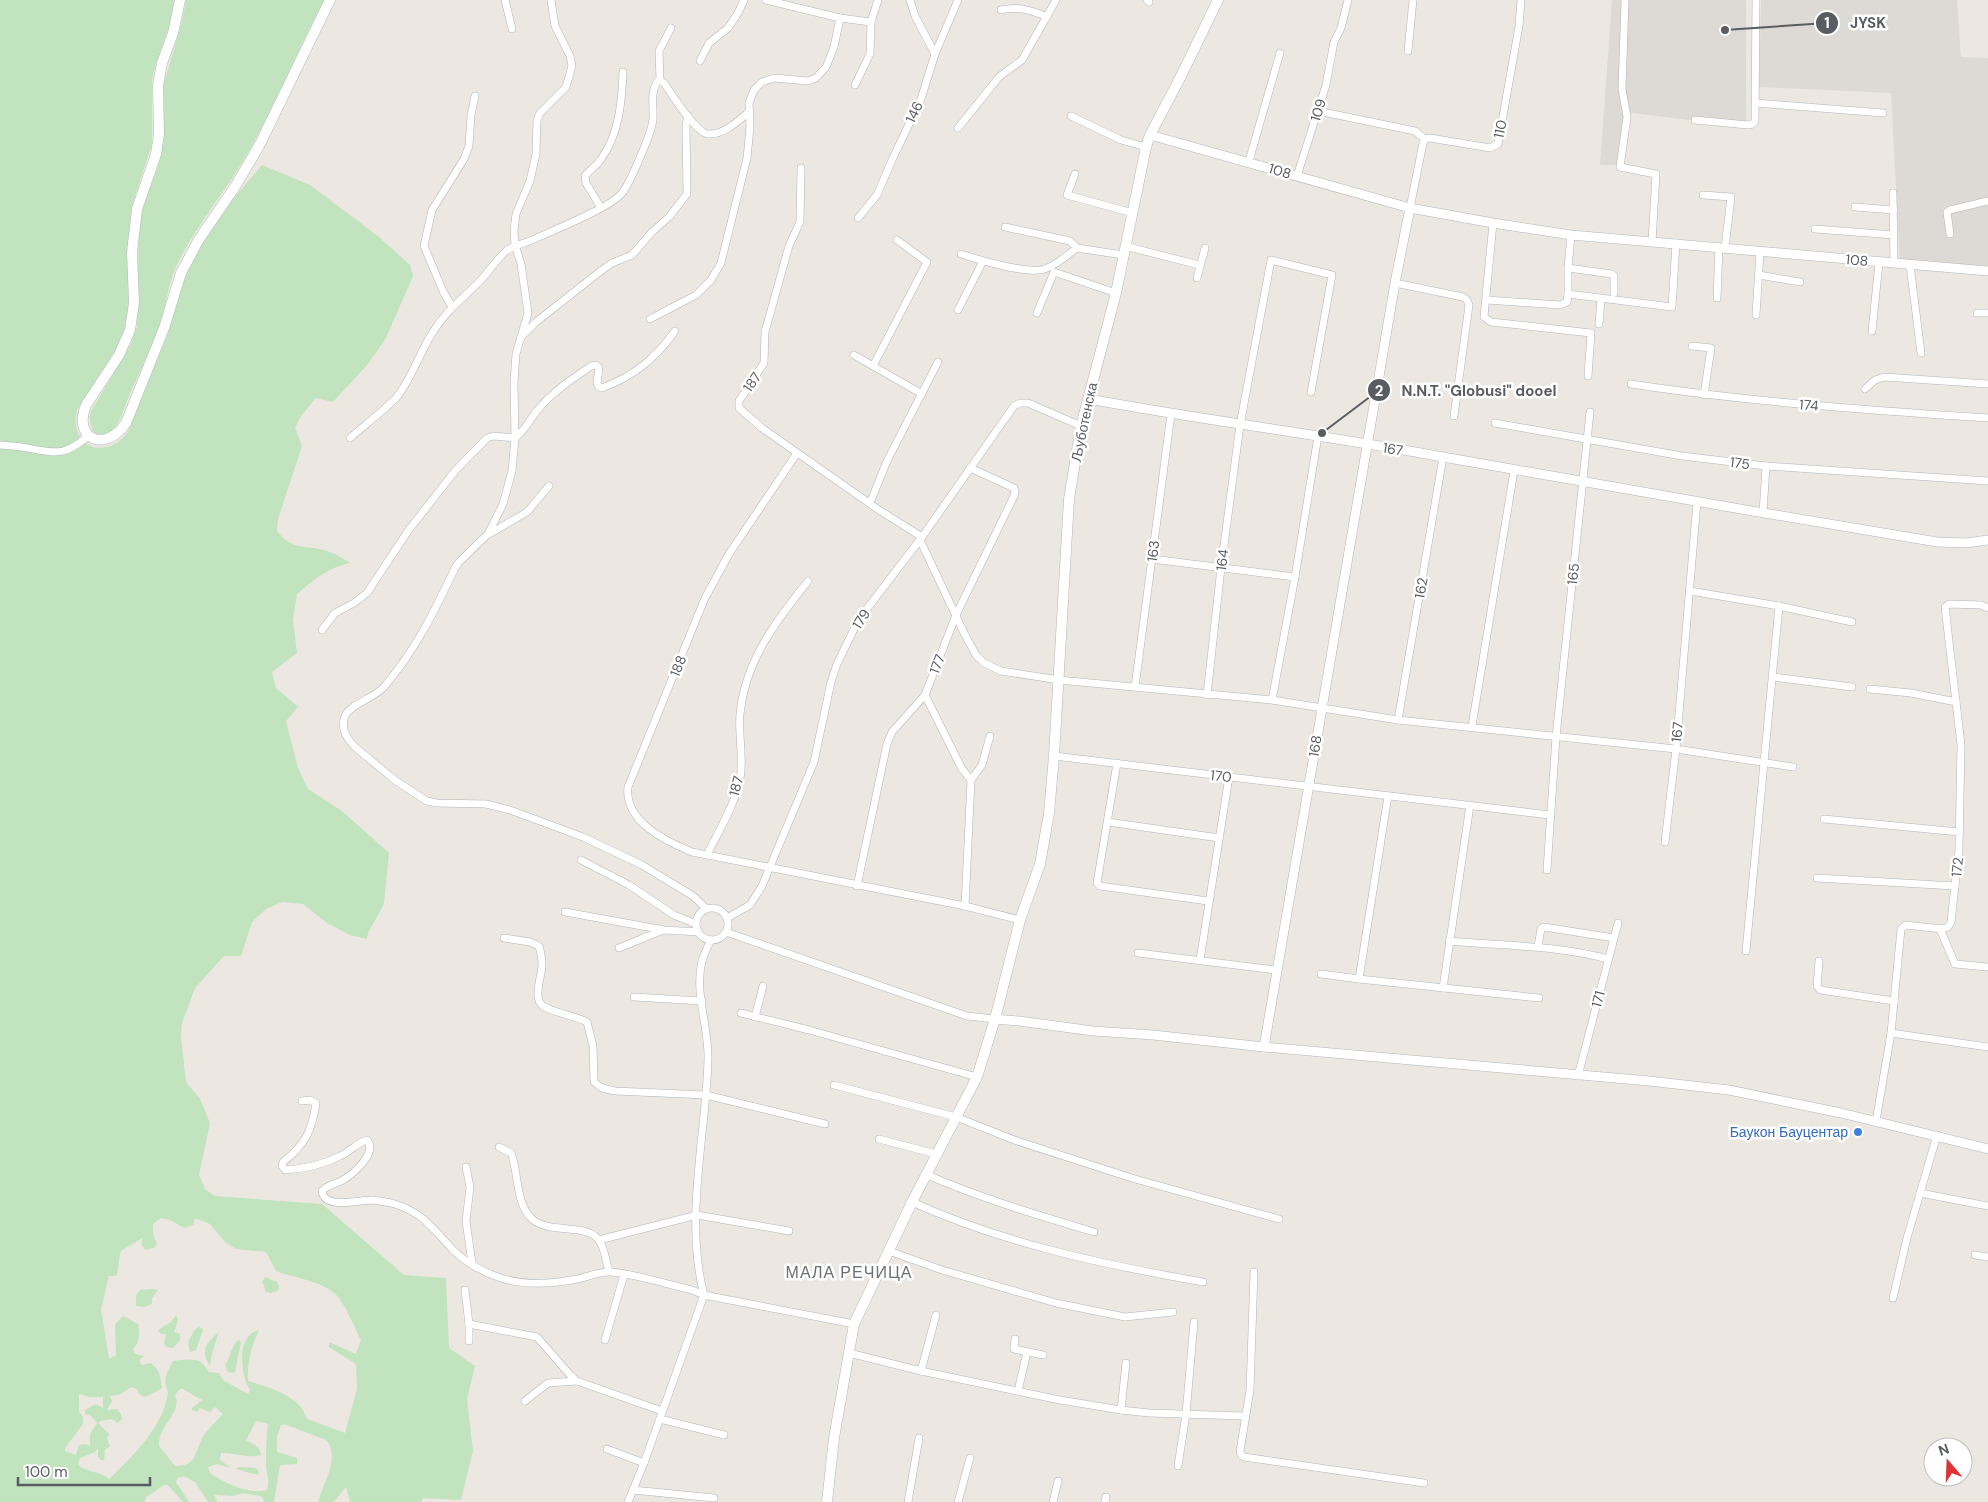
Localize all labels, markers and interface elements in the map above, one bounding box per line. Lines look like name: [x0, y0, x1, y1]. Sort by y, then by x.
callout: JYSK: [1815, 8, 1896, 38]
text: 1: [1824, 13, 1830, 33]
text: JYSK: [1850, 13, 1886, 33]
street label: 109: [1306, 96, 1330, 124]
street label: 146: [901, 98, 927, 126]
street label: 110: [1489, 118, 1511, 140]
street label: 108: [1267, 159, 1293, 183]
street label: 108: [1845, 250, 1869, 270]
street label: 187: [739, 369, 765, 395]
callout: N.N.T. "Globusi" dooel: [1366, 375, 1566, 405]
street label: Љуботенска: [1067, 381, 1101, 463]
text: 2: [1375, 381, 1384, 401]
text: N.N.T. "Globusi" dooel: [1402, 381, 1556, 401]
street label: 174: [1798, 395, 1820, 415]
street label: 167: [1382, 439, 1404, 459]
street label: 175: [1729, 453, 1751, 473]
street label: 163: [1143, 539, 1163, 563]
street label: 164: [1212, 548, 1232, 572]
street label: 165: [1563, 562, 1583, 586]
street label: 162: [1410, 576, 1432, 600]
street label: 179: [848, 605, 874, 632]
street label: 177: [925, 652, 949, 676]
street label: 188: [666, 653, 690, 679]
street label: 167: [1667, 721, 1687, 743]
street label: 168: [1304, 734, 1326, 758]
street label: 170: [1209, 766, 1233, 786]
street label: 187: [725, 774, 747, 798]
street label: 172: [1947, 856, 1967, 878]
street label: 171: [1587, 989, 1609, 1009]
place label: Баукон Бауцентар: [1730, 1123, 1848, 1141]
marker: Баукон Бауцентар: [1852, 1126, 1864, 1138]
district label: МАЛА РЕЧИЦА: [786, 1262, 912, 1283]
north arrow: [1923, 1437, 1973, 1487]
text: N: [1936, 1440, 1952, 1460]
scale bar: [18, 1454, 150, 1486]
text: 100 m: [25, 1462, 68, 1482]

